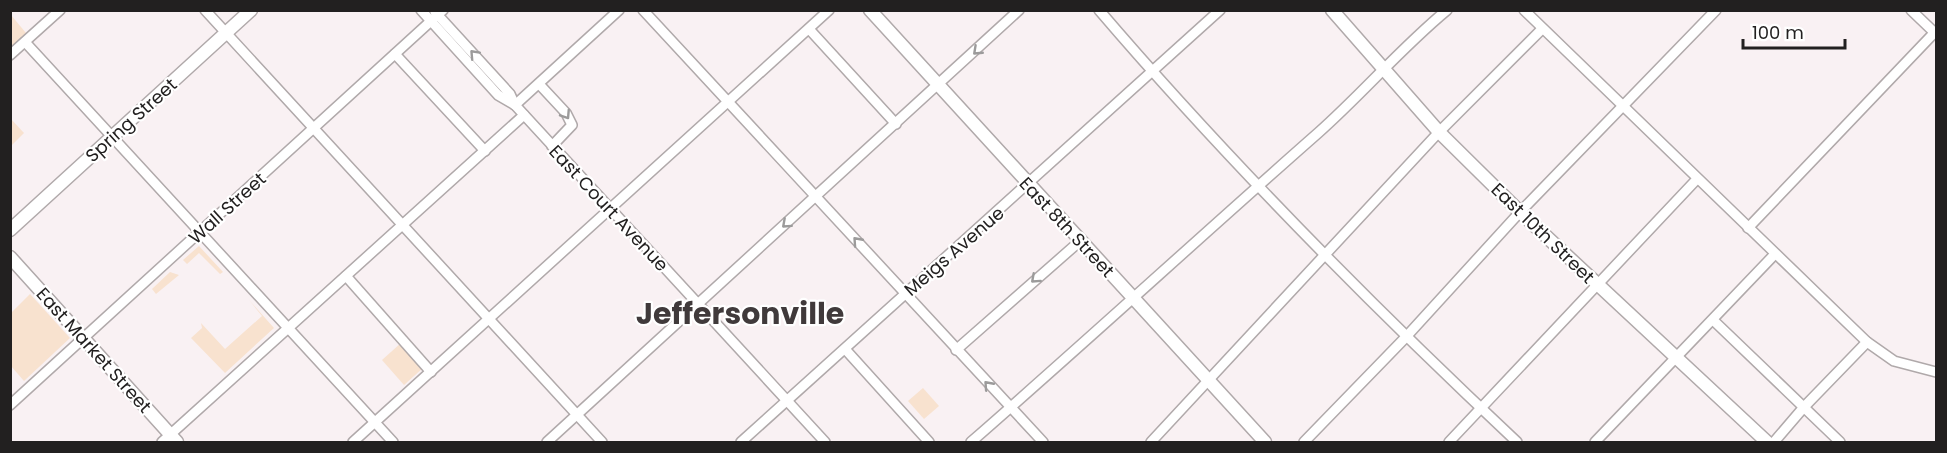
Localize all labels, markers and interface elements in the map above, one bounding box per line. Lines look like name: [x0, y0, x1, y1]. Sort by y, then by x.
scale bar: [1743, 12, 1845, 50]
text: 100 m: [1752, 20, 1804, 45]
one-way arrow: [973, 43, 984, 54]
one-way arrow: [470, 51, 481, 61]
street label: Spring Street: [80, 72, 182, 168]
one-way arrow: [558, 109, 570, 119]
street label: East Court Avenue: [544, 139, 674, 277]
street label: Wall Street: [183, 167, 271, 249]
street label: East 8th Street: [1014, 171, 1120, 283]
street label: East 10th Street: [1486, 177, 1600, 289]
street label: Meigs Avenue: [899, 201, 1009, 301]
one-way arrow: [782, 217, 793, 228]
one-way arrow: [853, 237, 864, 247]
one-way arrow: [1032, 272, 1042, 283]
street label: East Market Street: [31, 282, 157, 418]
district label: Jeffersonville: [636, 292, 844, 335]
one-way arrow: [984, 381, 995, 391]

